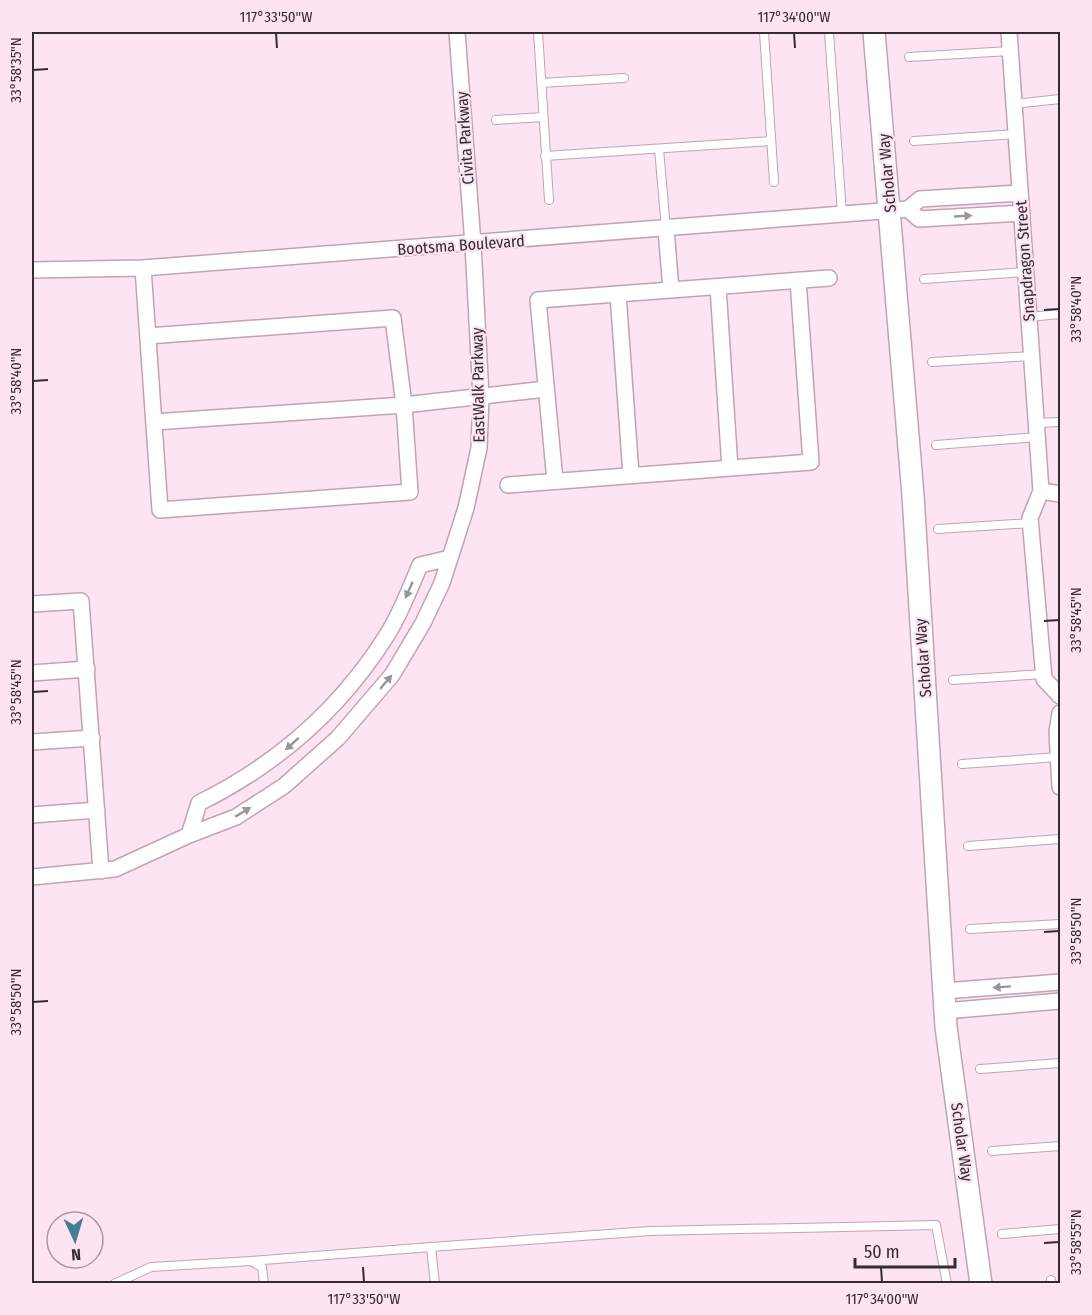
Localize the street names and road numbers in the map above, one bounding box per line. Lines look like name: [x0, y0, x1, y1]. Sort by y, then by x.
street label: Civita Parkway: [452, 90, 478, 185]
street label: Scholar Way: [874, 132, 900, 213]
street label: Snapdragon Street: [1011, 199, 1039, 322]
street label: Bootsma Boulevard: [397, 231, 525, 259]
street label: EastWalk Parkway: [467, 326, 489, 443]
street label: Scholar Way: [911, 617, 935, 698]
street label: Scholar Way: [947, 1101, 977, 1183]

